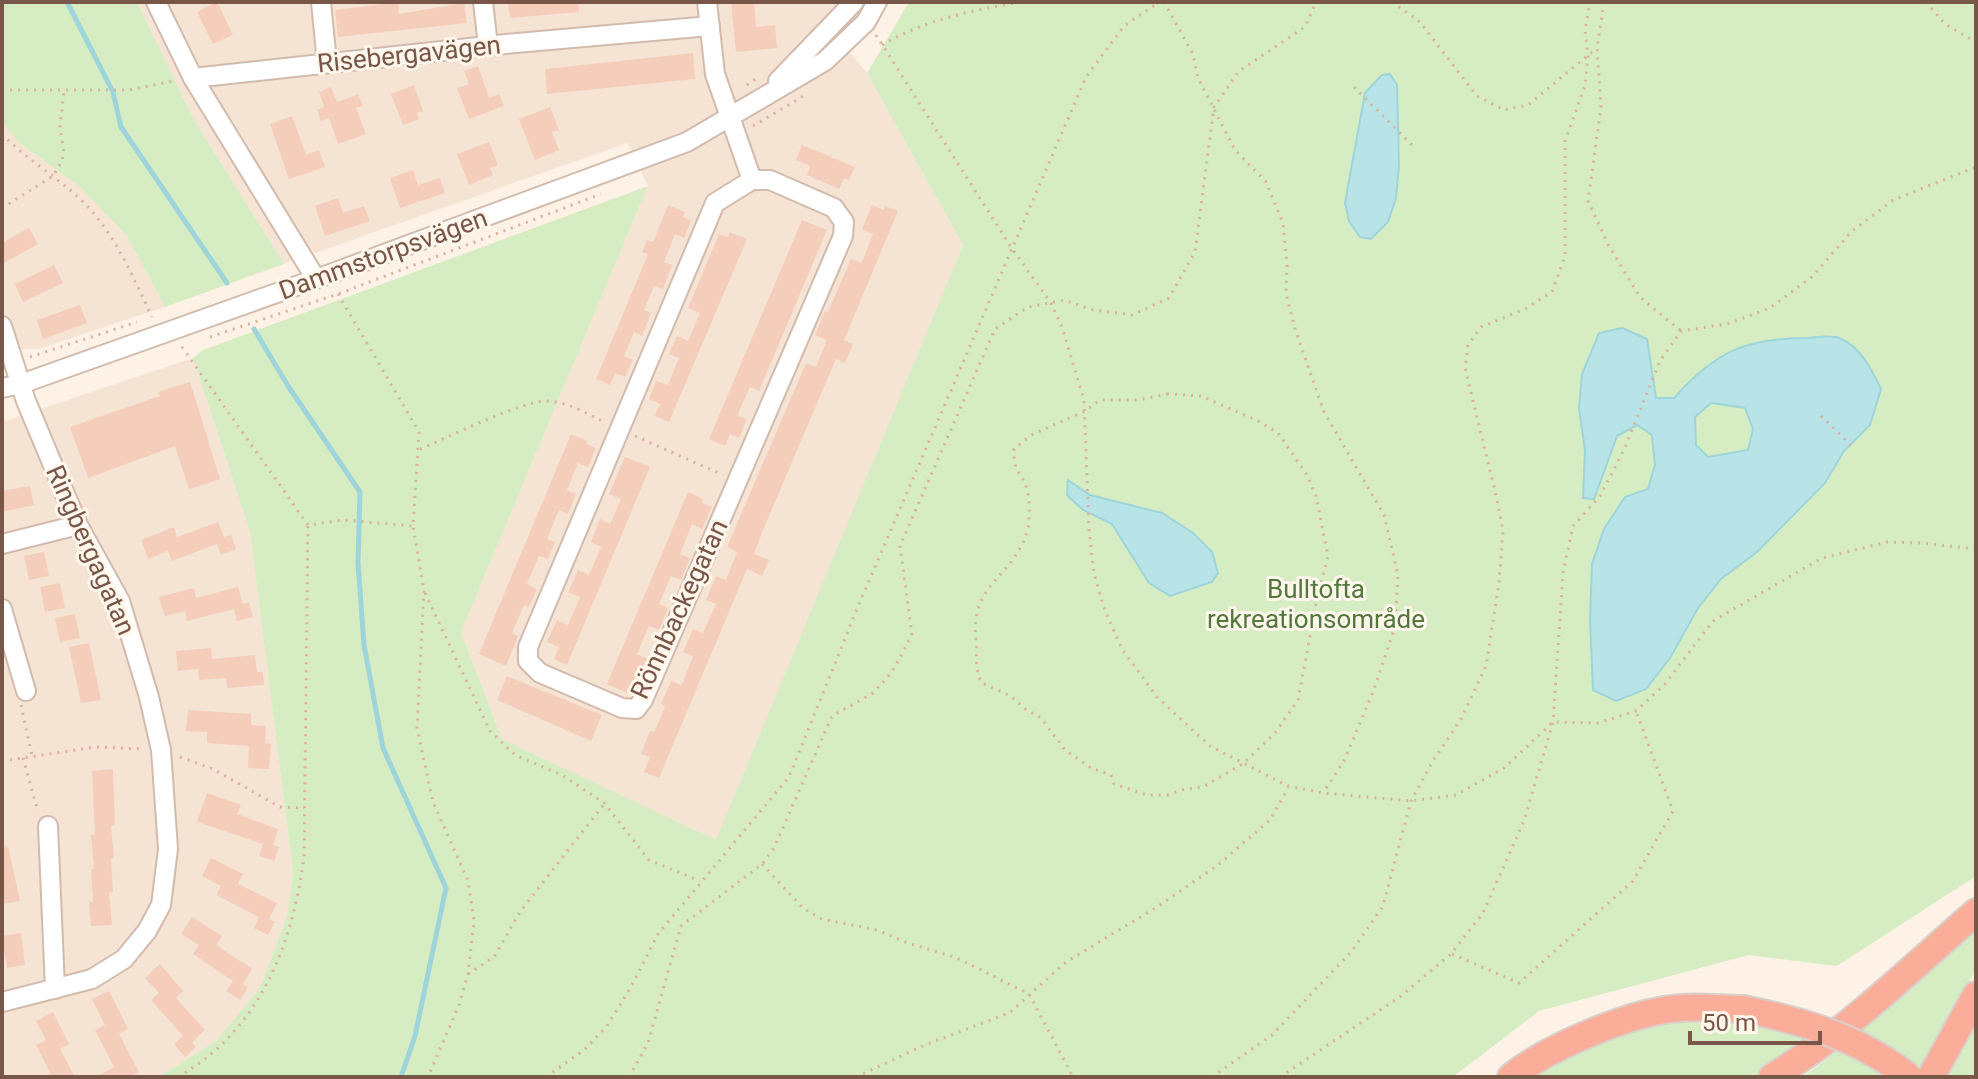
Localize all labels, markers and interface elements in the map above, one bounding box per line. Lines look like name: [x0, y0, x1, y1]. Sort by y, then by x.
street label: Risebergavägen: [316, 29, 502, 79]
street label: Dammstorpsvägen: [275, 202, 491, 306]
street label: Ringbergagatan: [40, 460, 142, 640]
street label: Rönnbackegatan: [624, 515, 734, 703]
park label: Bulltofta rekreationsområde: [1207, 574, 1425, 634]
scale bar: [1690, 995, 1820, 1045]
text: 50 m: [1702, 1009, 1756, 1037]

